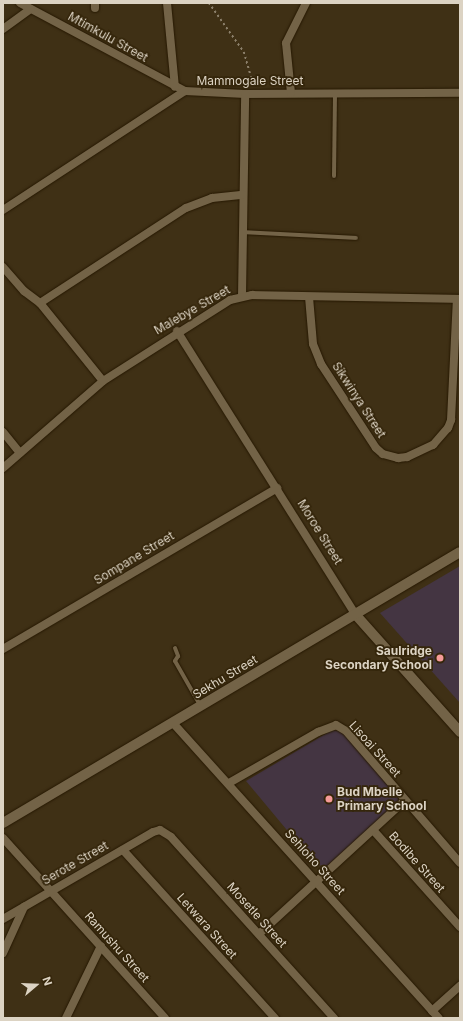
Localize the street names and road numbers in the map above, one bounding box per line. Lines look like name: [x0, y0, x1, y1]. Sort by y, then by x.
street label: Mtimkulu Street: [65, 9, 151, 65]
street label: Mammogale Street: [196, 74, 304, 88]
street label: Malebye Street: [151, 282, 233, 338]
street label: Sikwinya Street: [329, 359, 389, 441]
street label: Moroe Street: [294, 497, 346, 567]
street label: Sompane Street: [91, 528, 177, 588]
street label: Sekhu Street: [190, 652, 260, 702]
street label: Lisoai Street: [346, 718, 404, 780]
street label: Sehloho Street: [282, 826, 348, 898]
street label: Bodibe Street: [386, 829, 448, 895]
street label: Serote Street: [39, 838, 111, 888]
street label: Mosetle Street: [224, 880, 290, 950]
street label: Letwara Street: [174, 890, 240, 962]
street label: Ramushu Street: [82, 909, 152, 985]

